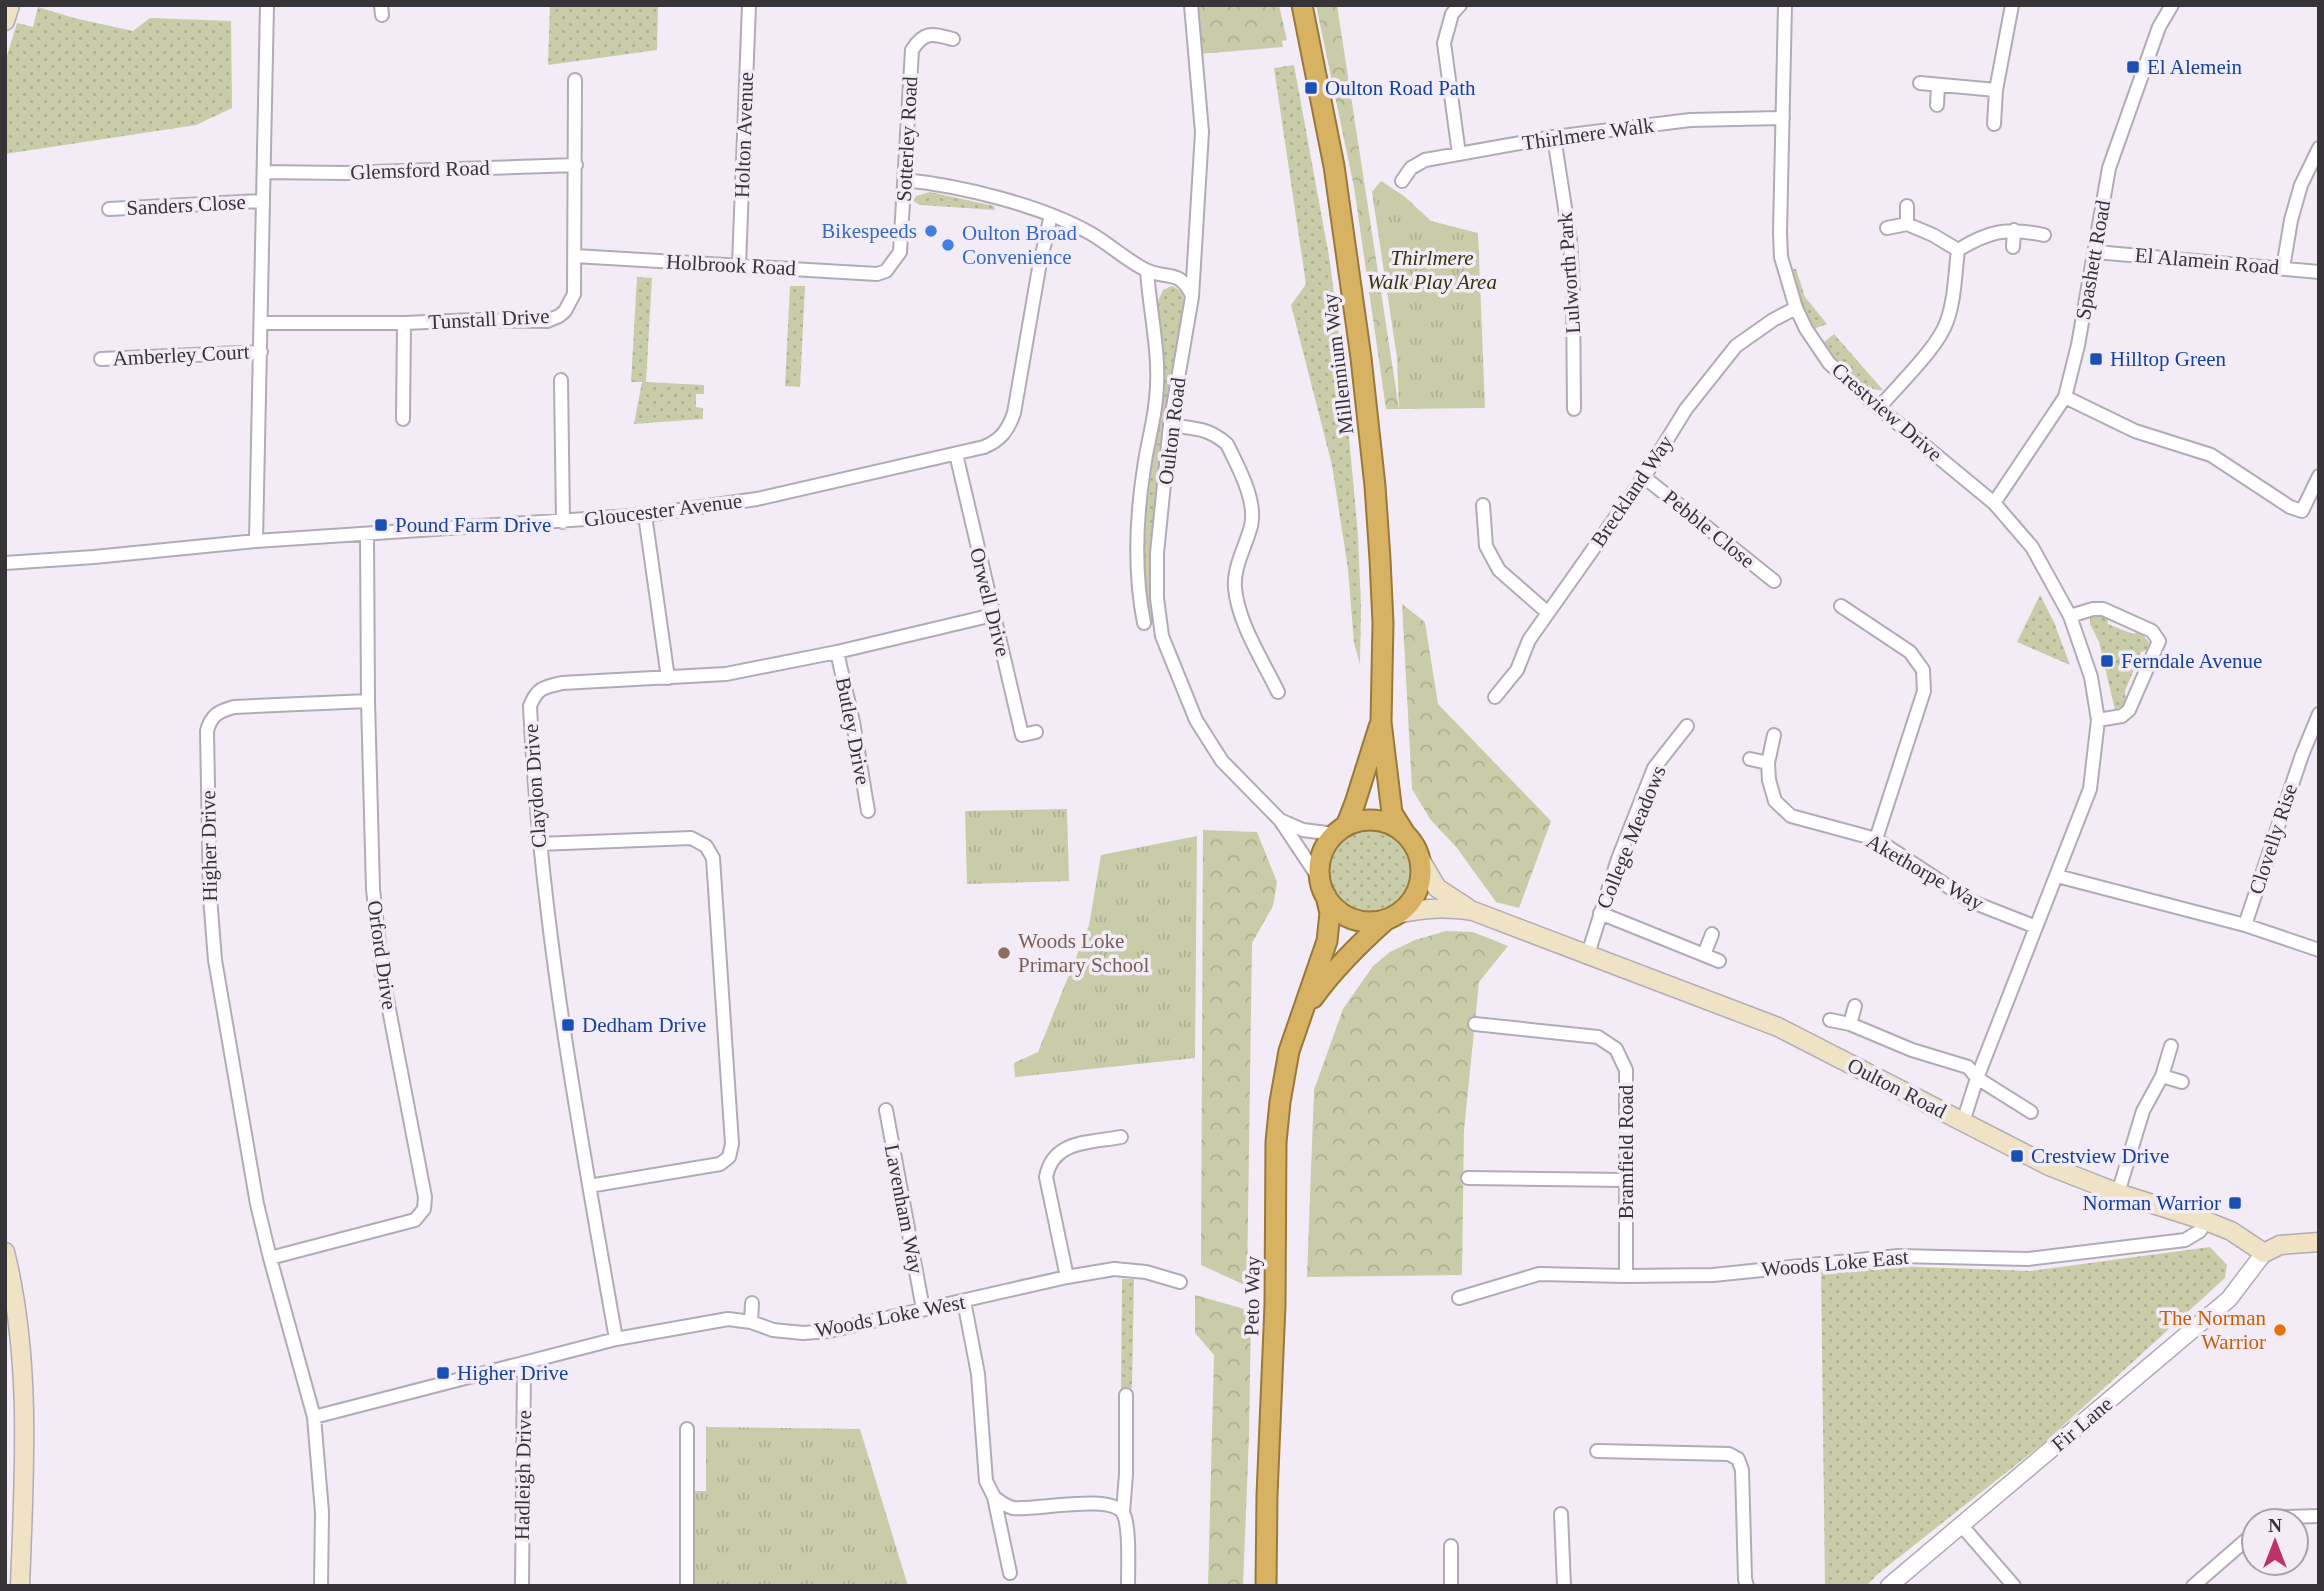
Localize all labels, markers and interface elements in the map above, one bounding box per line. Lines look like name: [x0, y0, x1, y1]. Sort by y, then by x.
place label: El Alemein: [2147, 55, 2243, 79]
marker: El Alemein: [2125, 59, 2141, 75]
street label: Holton Avenue: [730, 72, 758, 198]
street label: Sotterley Road: [892, 75, 922, 202]
place label: Oulton Road Path: [1325, 76, 1476, 100]
marker: Oulton Road Path: [1303, 80, 1319, 96]
street label: Thirlmere Walk: [1521, 113, 1656, 155]
street label: Glemsford Road: [350, 156, 491, 184]
street label: Sanders Close: [126, 190, 246, 220]
street label: Spashett Road: [2071, 198, 2115, 322]
street label: Lulworth Park: [1553, 211, 1585, 335]
place label: Bikespeeds: [821, 219, 917, 243]
place label: Oulton Broad Convenience: [962, 221, 1077, 269]
marker: Bikespeeds: [923, 223, 939, 239]
marker: Oulton Broad Convenience: [940, 237, 956, 253]
street label: El Alamein Road: [2134, 243, 2281, 279]
park label: Thirlmere Walk Play Area: [1367, 246, 1497, 294]
street label: Holbrook Road: [665, 250, 797, 280]
street label: Millennium Way: [1317, 292, 1359, 436]
street label: Tunstall Drive: [428, 304, 550, 334]
street label: Amberley Court: [112, 339, 250, 371]
place label: Hilltop Green: [2110, 347, 2227, 371]
marker: Hilltop Green: [2088, 351, 2104, 367]
street label: Crestview Drive: [1827, 358, 1947, 466]
street label: Oulton Road: [1154, 375, 1191, 486]
street label: Breckland Way: [1586, 430, 1678, 551]
street label: Pebble Close: [1659, 485, 1759, 573]
street label: Gloucester Avenue: [583, 488, 743, 532]
place label: Pound Farm Drive: [395, 513, 551, 537]
marker: Pound Farm Drive: [373, 517, 389, 533]
street label: Orwell Drive: [965, 545, 1015, 659]
place label: Ferndale Avenue: [2121, 649, 2262, 673]
marker: Ferndale Avenue: [2099, 653, 2115, 669]
street label: Butley Drive: [831, 675, 875, 787]
street label: Claydon Drive: [519, 723, 551, 849]
street label: College Meadows: [1591, 762, 1671, 912]
street label: Clovelly Rise: [2244, 781, 2302, 897]
street label: Higher Drive: [196, 790, 222, 902]
street label: Akethorpe Way: [1862, 829, 1988, 916]
street label: Orford Drive: [362, 899, 402, 1011]
place label: Woods Loke Primary School: [1018, 929, 1149, 977]
marker: Woods Loke Primary School: [996, 945, 1012, 961]
place label: Dedham Drive: [582, 1013, 706, 1037]
marker: Dedham Drive: [560, 1017, 576, 1033]
street label: Oulton Road: [1843, 1053, 1951, 1123]
street label: Bramfield Road: [1614, 1084, 1638, 1219]
street label: Lavenham Way: [880, 1142, 928, 1276]
place label: Crestview Drive: [2031, 1144, 2169, 1168]
marker: Crestview Drive: [2009, 1148, 2025, 1164]
place label: Norman Warrior: [2083, 1191, 2221, 1215]
marker: Norman Warrior: [2227, 1195, 2243, 1211]
street label: Woods Loke East: [1760, 1245, 1910, 1281]
street label: Peto Way: [1239, 1255, 1265, 1336]
street label: Woods Loke West: [813, 1290, 967, 1342]
place label: The Norman Warrior: [2159, 1306, 2266, 1354]
marker: The Norman Warrior: [2272, 1322, 2288, 1338]
place label: Higher Drive: [457, 1361, 568, 1385]
marker: Higher Drive: [435, 1365, 451, 1381]
street label: Fir Lane: [2047, 1392, 2117, 1456]
street label: Hadleigh Drive: [510, 1410, 536, 1540]
north arrow: [2240, 1507, 2310, 1577]
text: N: [2268, 1515, 2282, 1536]

